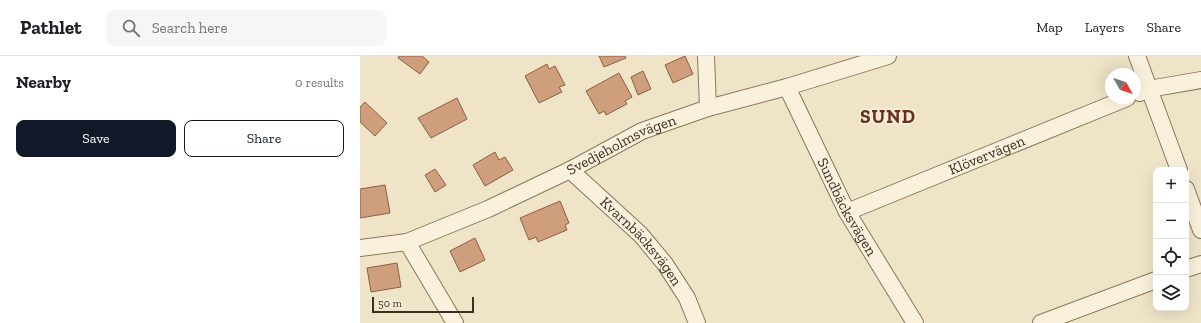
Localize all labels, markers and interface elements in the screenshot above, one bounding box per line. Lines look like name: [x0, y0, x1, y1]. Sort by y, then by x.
search box: [106, 10, 386, 46]
text: Pathlet: [20, 16, 82, 39]
icon: search: [120, 17, 142, 39]
text: Search here: [152, 19, 228, 37]
text: Map: [1036, 19, 1063, 36]
text: Layers: [1085, 19, 1124, 36]
text: Share: [1146, 19, 1181, 36]
north arrow: [1105, 68, 1141, 104]
text: Nearby: [16, 72, 71, 92]
text: 0 results: [295, 75, 344, 90]
district label: SUND: [860, 105, 916, 128]
street label: Svedjeholmsvägen: [563, 111, 679, 179]
button: Save: [16, 120, 176, 157]
button: Share: [184, 120, 344, 157]
street label: Klövervägen: [946, 131, 1028, 179]
street label: Sundbäcksvägen: [813, 155, 881, 259]
map controls: [1153, 167, 1189, 311]
button: +: [1153, 167, 1189, 203]
street label: Kvarnbäcksvägen: [596, 193, 686, 289]
button: −: [1153, 203, 1189, 239]
button: locate: [1153, 239, 1189, 275]
button: layers: [1153, 275, 1189, 311]
scale bar: [372, 295, 474, 314]
text: 50 m: [378, 297, 402, 310]

